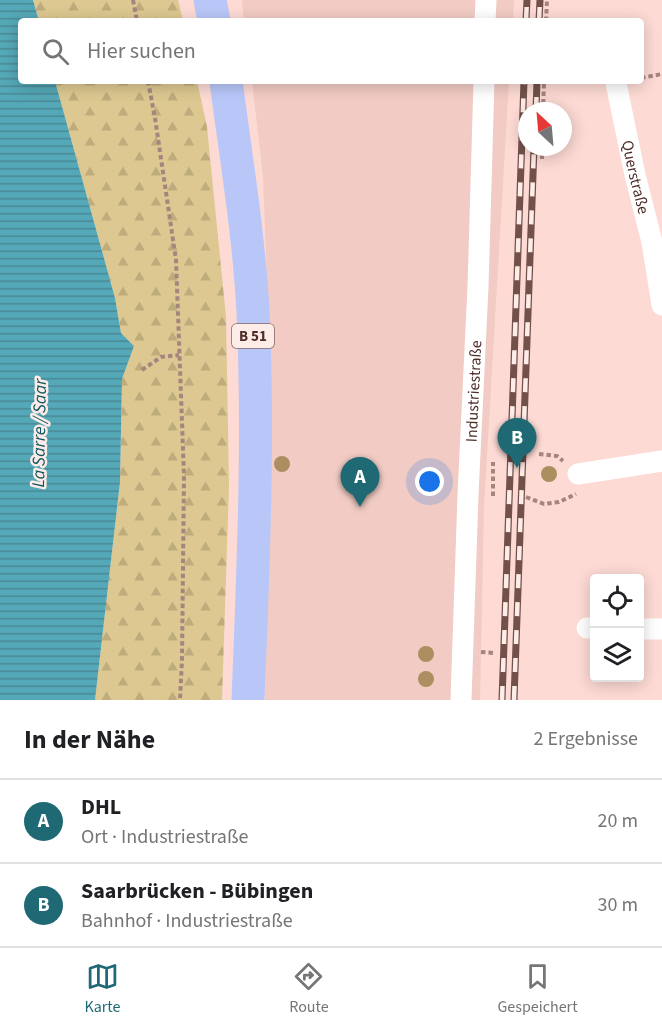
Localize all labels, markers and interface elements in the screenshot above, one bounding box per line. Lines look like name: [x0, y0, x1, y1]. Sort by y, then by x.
search box: [18, 18, 644, 84]
icon: search: [39, 35, 72, 68]
text: Hier suchen: [87, 35, 196, 67]
north arrow: [518, 102, 572, 156]
street label: Querstraße: [616, 138, 654, 216]
road number: B 51: [232, 324, 274, 348]
street label: Industriestraße: [461, 340, 487, 443]
water label: La Sarre / Saar: [26, 378, 53, 488]
pin: B: [498, 418, 536, 468]
pin: A: [340, 458, 380, 507]
your location: [415, 467, 444, 496]
map controls: [590, 574, 644, 682]
button: locate: [590, 574, 644, 628]
button: layers: [590, 628, 644, 682]
text: In der Nähe: [24, 721, 155, 758]
text: 2 Ergebnisse: [533, 725, 638, 753]
text: DHL: [81, 791, 121, 823]
text: A: [38, 807, 49, 835]
text: 20 m: [598, 807, 638, 835]
text: Ort · Industriestraße: [81, 823, 248, 851]
text: Saarbrücken - Bübingen: [81, 875, 313, 907]
text: B: [37, 891, 50, 919]
text: 30 m: [598, 891, 638, 919]
text: Bahnhof · Industriestraße: [81, 907, 293, 935]
tab: Karte: [84, 960, 120, 1018]
tab: Route: [289, 960, 329, 1018]
tab: Gespeichert: [497, 960, 578, 1018]

